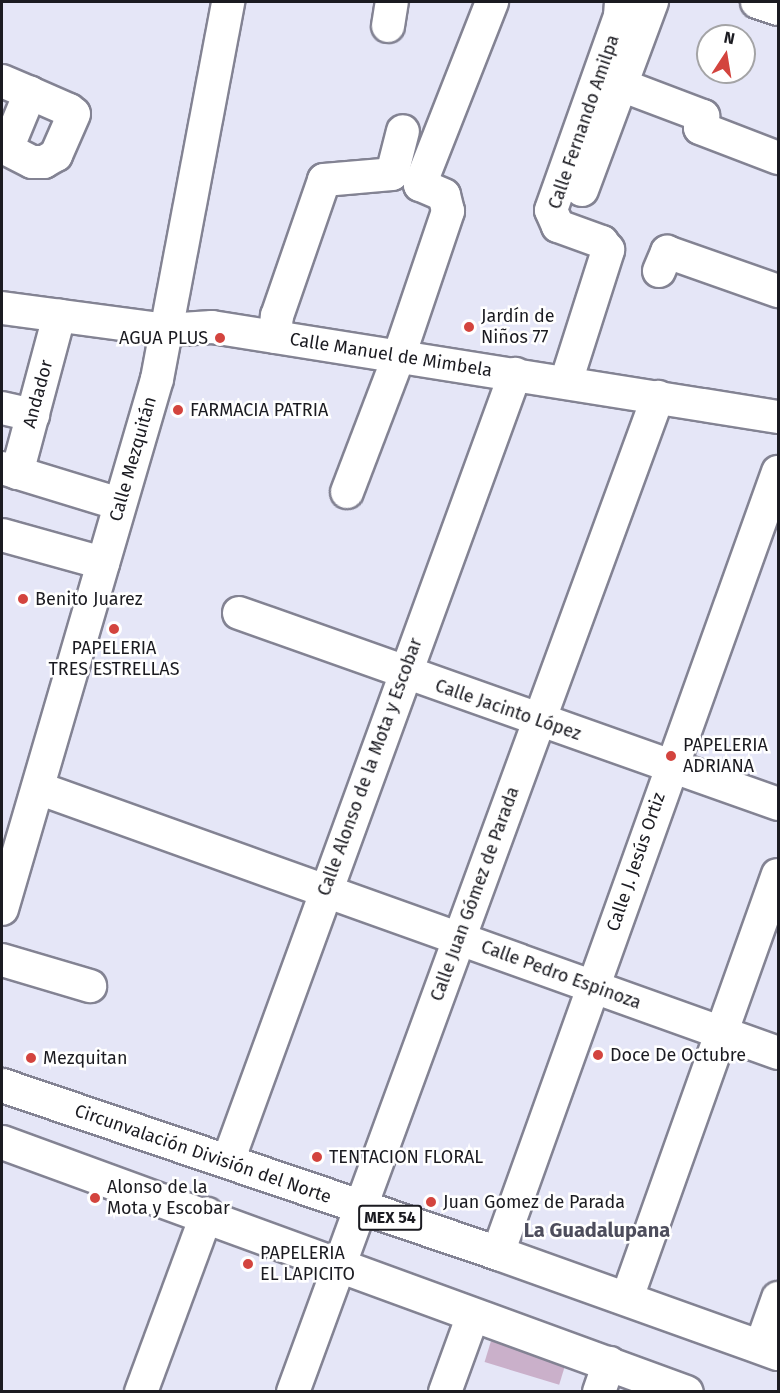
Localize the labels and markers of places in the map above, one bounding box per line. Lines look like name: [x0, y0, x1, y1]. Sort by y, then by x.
place label: Jardín de Niños 77: [481, 306, 555, 348]
marker: Jardín de Niños 77: [462, 320, 476, 334]
place label: AGUA PLUS: [119, 327, 208, 349]
marker: AGUA PLUS: [213, 331, 227, 345]
place label: FARMACIA PATRIA: [190, 399, 328, 421]
marker: FARMACIA PATRIA: [171, 403, 185, 417]
place label: Benito Juarez: [35, 588, 143, 610]
marker: Benito Juarez: [16, 592, 30, 606]
marker: PAPELERIA TRES ESTRELLAS: [107, 622, 121, 636]
place label: PAPELERIA TRES ESTRELLAS: [49, 638, 179, 680]
place label: PAPELERIA ADRIANA: [683, 735, 768, 777]
marker: PAPELERIA ADRIANA: [664, 749, 678, 763]
place label: Doce De Octubre: [610, 1044, 746, 1066]
place label: Mezquitan: [43, 1047, 127, 1069]
marker: Doce De Octubre: [591, 1048, 605, 1062]
marker: Mezquitan: [24, 1051, 38, 1065]
place label: TENTACION FLORAL: [329, 1146, 483, 1168]
marker: TENTACION FLORAL: [310, 1150, 324, 1164]
place label: Alonso de la Mota y Escobar: [107, 1177, 230, 1220]
marker: Alonso de la Mota y Escobar: [88, 1191, 102, 1205]
place label: Juan Gomez de Parada: [443, 1191, 625, 1213]
marker: Juan Gomez de Parada: [424, 1195, 438, 1209]
place label: PAPELERIA EL LAPICITO: [260, 1243, 355, 1286]
marker: PAPELERIA EL LAPICITO: [241, 1257, 255, 1271]

